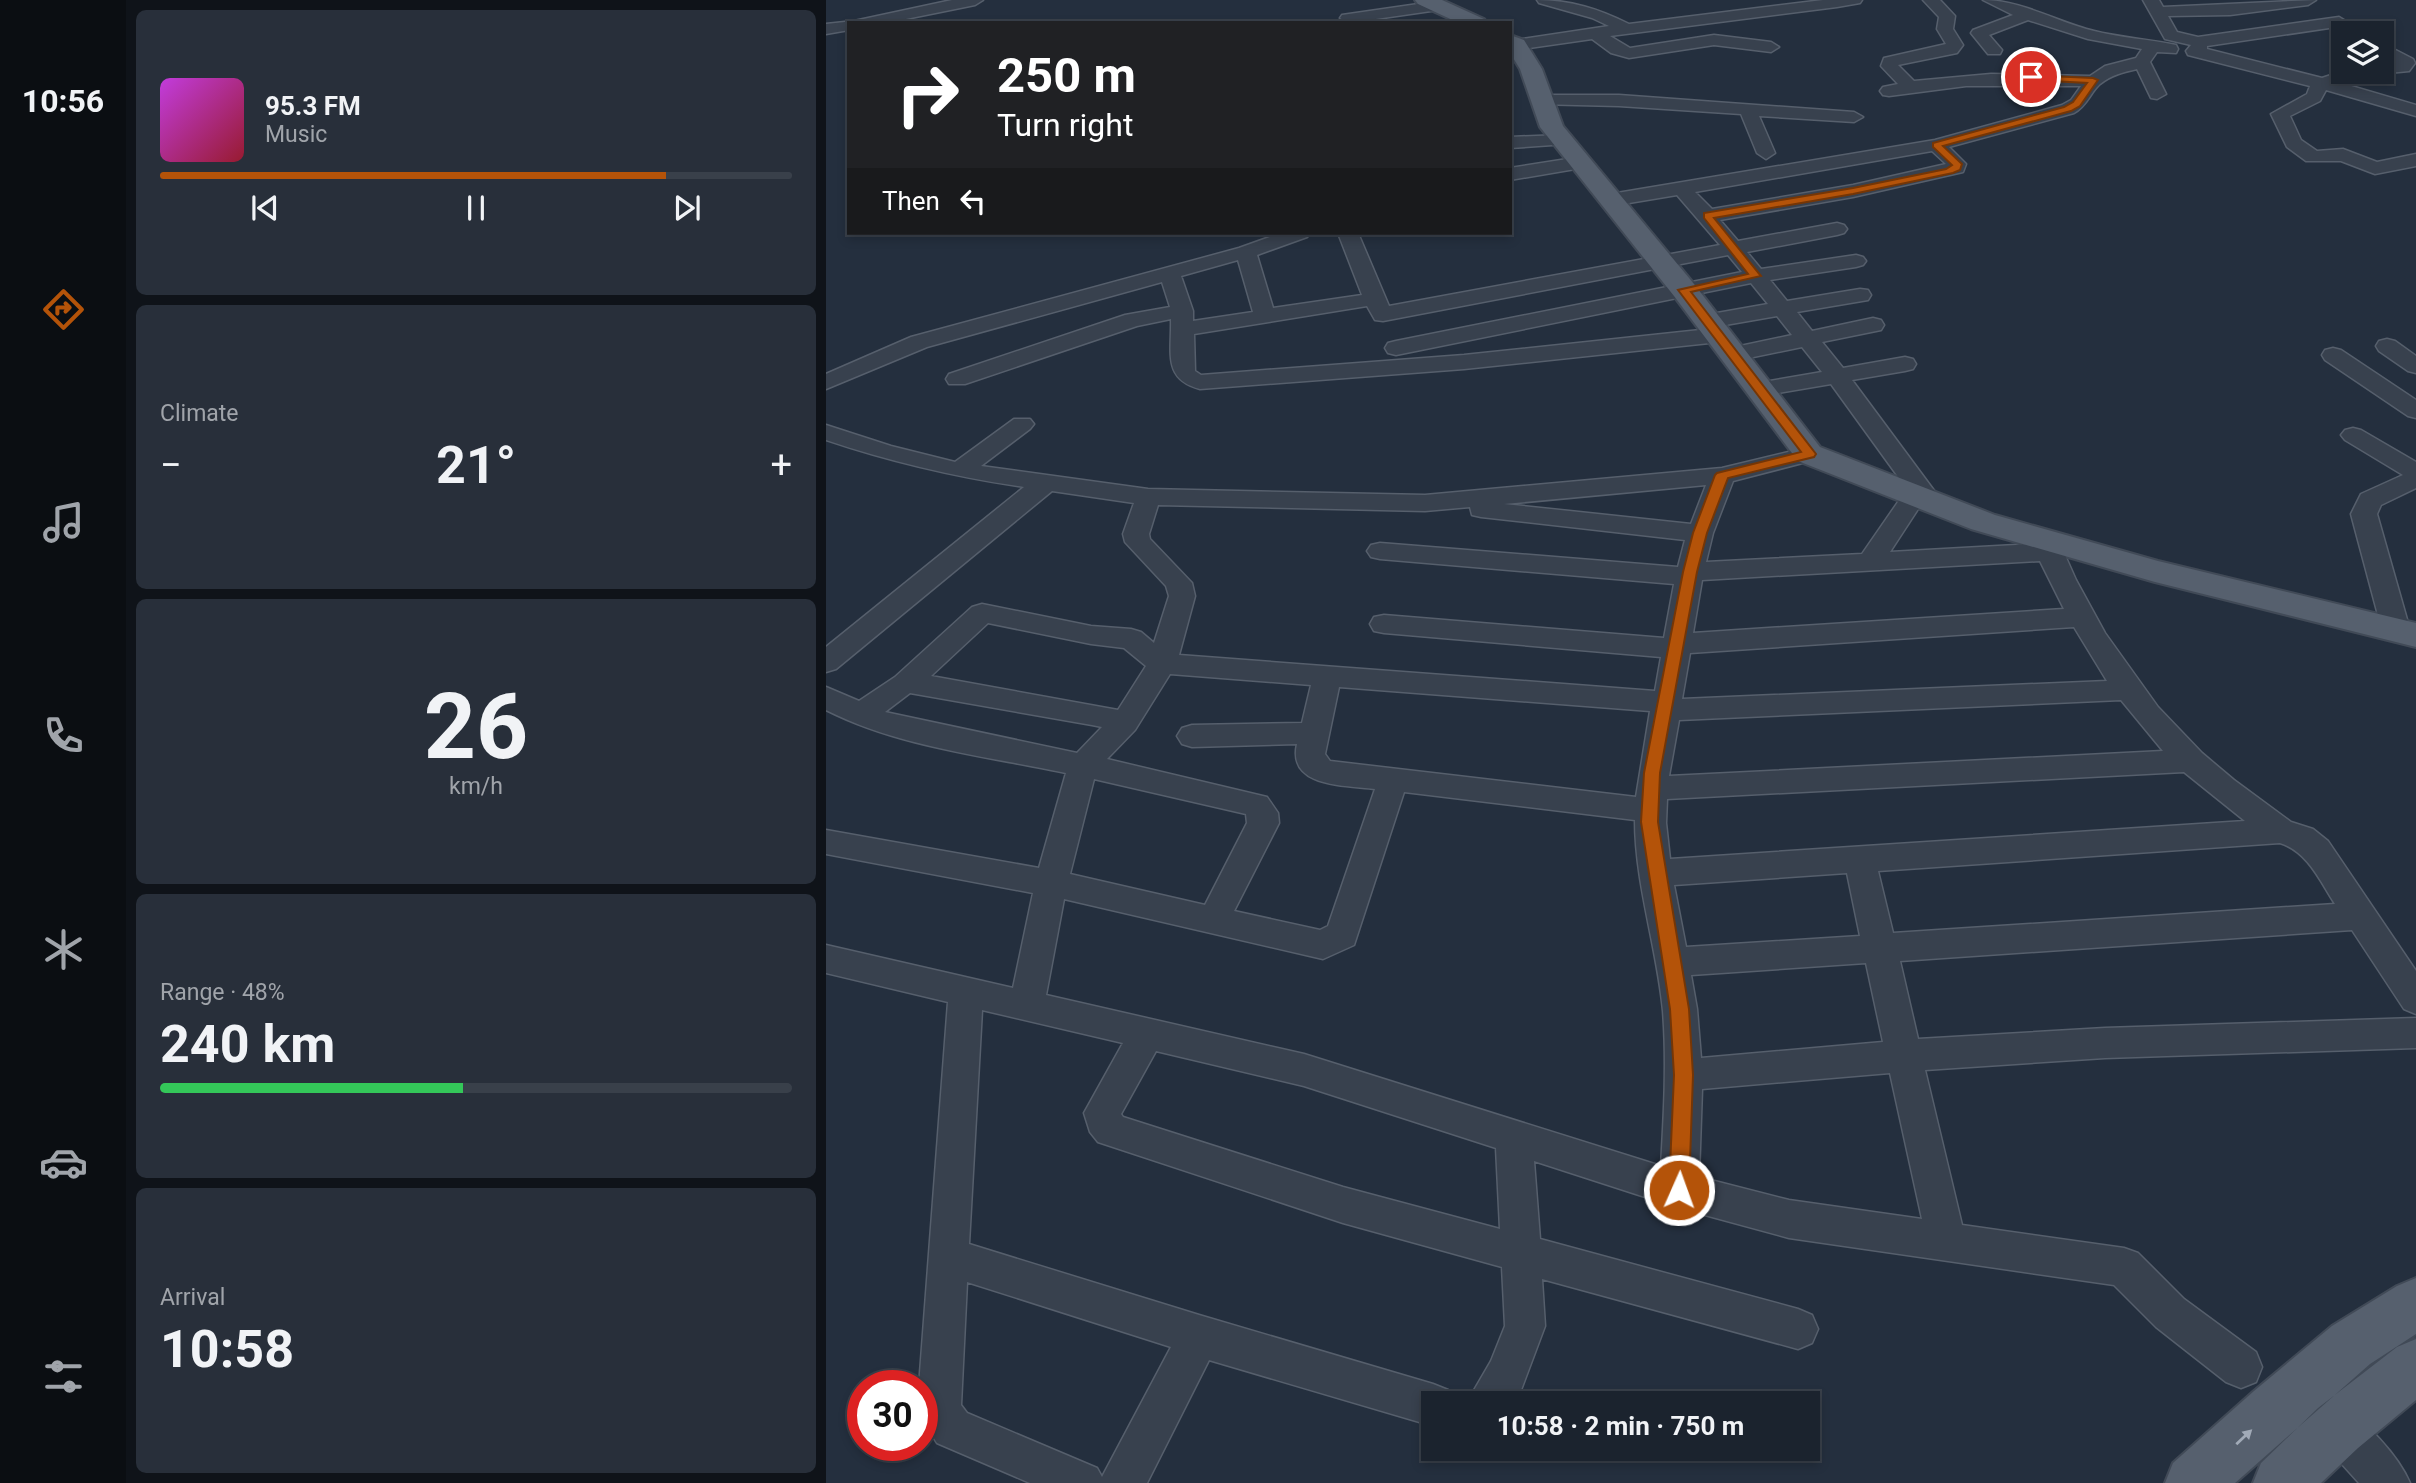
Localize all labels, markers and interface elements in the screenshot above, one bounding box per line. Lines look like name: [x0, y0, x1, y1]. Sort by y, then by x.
map controls: [2331, 21, 2394, 84]
button: layers: [2331, 21, 2394, 84]
text: 250 m: [997, 47, 1136, 104]
pin: [2001, 47, 2061, 107]
icon: right: [882, 49, 973, 140]
icon: arrive: [2012, 58, 2050, 96]
text: 10:56: [22, 82, 104, 120]
text: 95.3 FM: [265, 91, 361, 121]
text: Turn right: [997, 106, 1133, 144]
text: Music: [265, 121, 327, 148]
icon: left: [954, 182, 992, 220]
text: Then: [882, 186, 940, 216]
icon: previous: [246, 189, 284, 227]
icon: pause: [457, 189, 495, 227]
icon: next: [668, 189, 706, 227]
icon: directions: [39, 285, 88, 334]
text: Climate: [160, 400, 239, 427]
text: 21°: [436, 435, 516, 496]
text: −: [160, 443, 182, 487]
text: +: [770, 443, 792, 487]
icon: music: [39, 498, 88, 547]
text: 26: [424, 674, 528, 780]
icon: phone: [39, 711, 88, 760]
text: km/h: [449, 773, 503, 800]
icon: climate: [39, 925, 88, 974]
text: Range · 48%: [160, 979, 285, 1006]
text: 240 km: [160, 1014, 335, 1075]
icon: car: [39, 1138, 88, 1187]
position arrow: [1642, 1153, 1716, 1227]
text: Arrival: [160, 1284, 225, 1311]
text: 10:58: [160, 1319, 294, 1380]
icon: filters: [39, 1352, 88, 1401]
speed limit sign: 30: [847, 1370, 938, 1461]
text: 10:58 · 2 min · 750 m: [1497, 1411, 1744, 1441]
one-way arrow: [2235, 1429, 2253, 1445]

